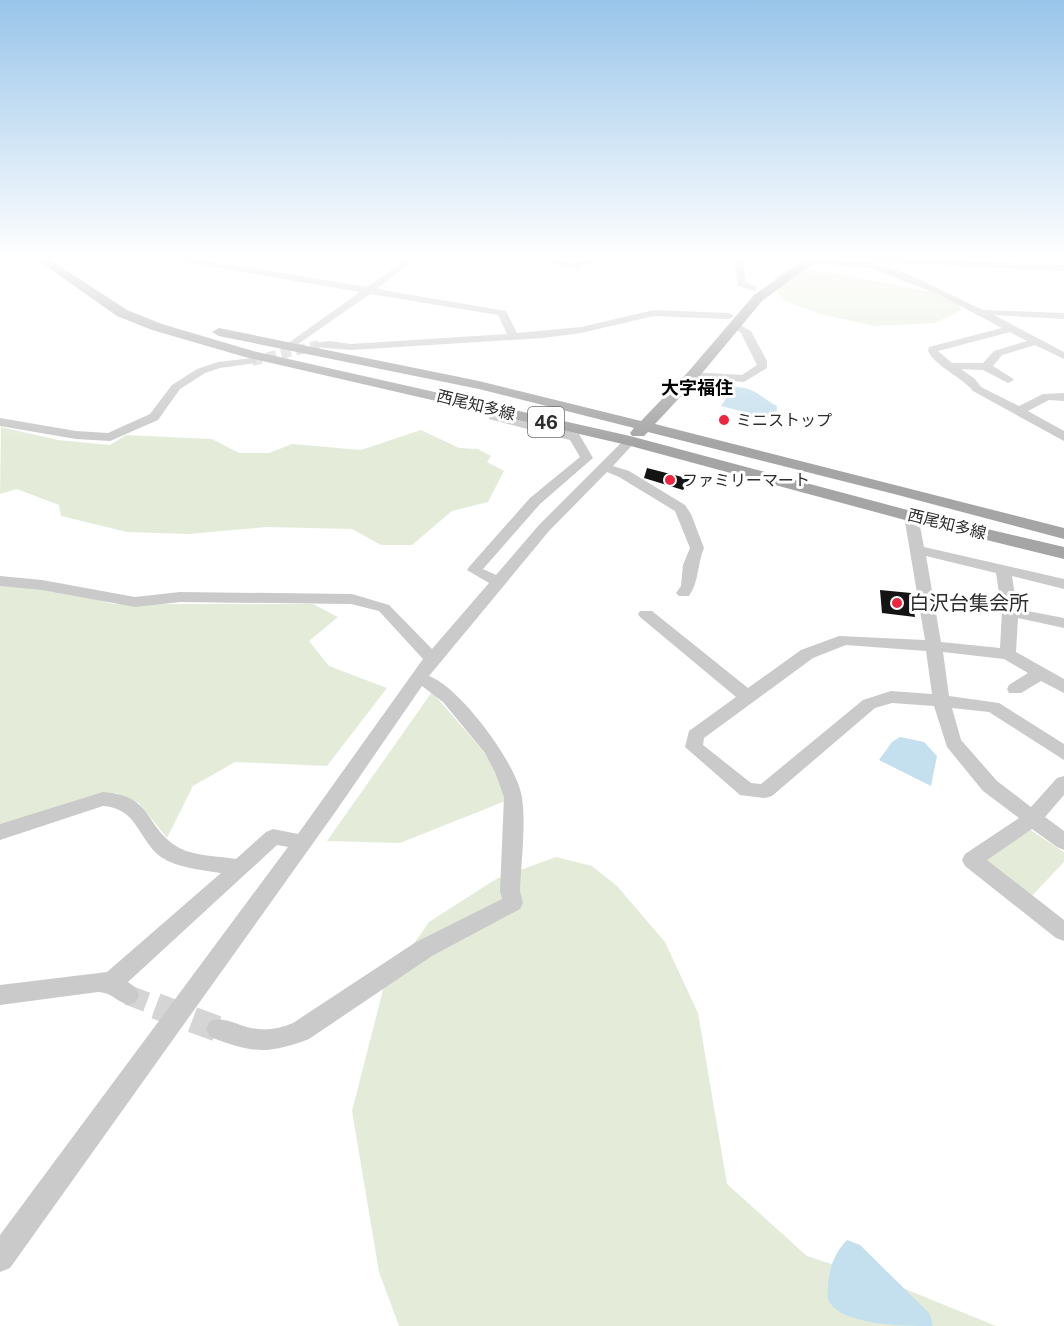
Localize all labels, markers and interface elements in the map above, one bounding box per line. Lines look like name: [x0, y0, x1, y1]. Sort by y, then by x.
district label: 大字福住: [661, 377, 733, 398]
street label: 西尾知多線: [435, 386, 517, 424]
road number: 46: [528, 407, 564, 437]
place label: ミニストップ: [736, 411, 832, 430]
marker: ミニストップ: [717, 413, 731, 427]
place label: ファミリーマート: [682, 471, 810, 490]
marker: ファミリーマート: [663, 473, 677, 487]
street label: 西尾知多線: [906, 505, 988, 543]
place label: 白沢台集会所: [909, 591, 1029, 615]
marker: 白沢台集会所: [890, 596, 904, 610]

